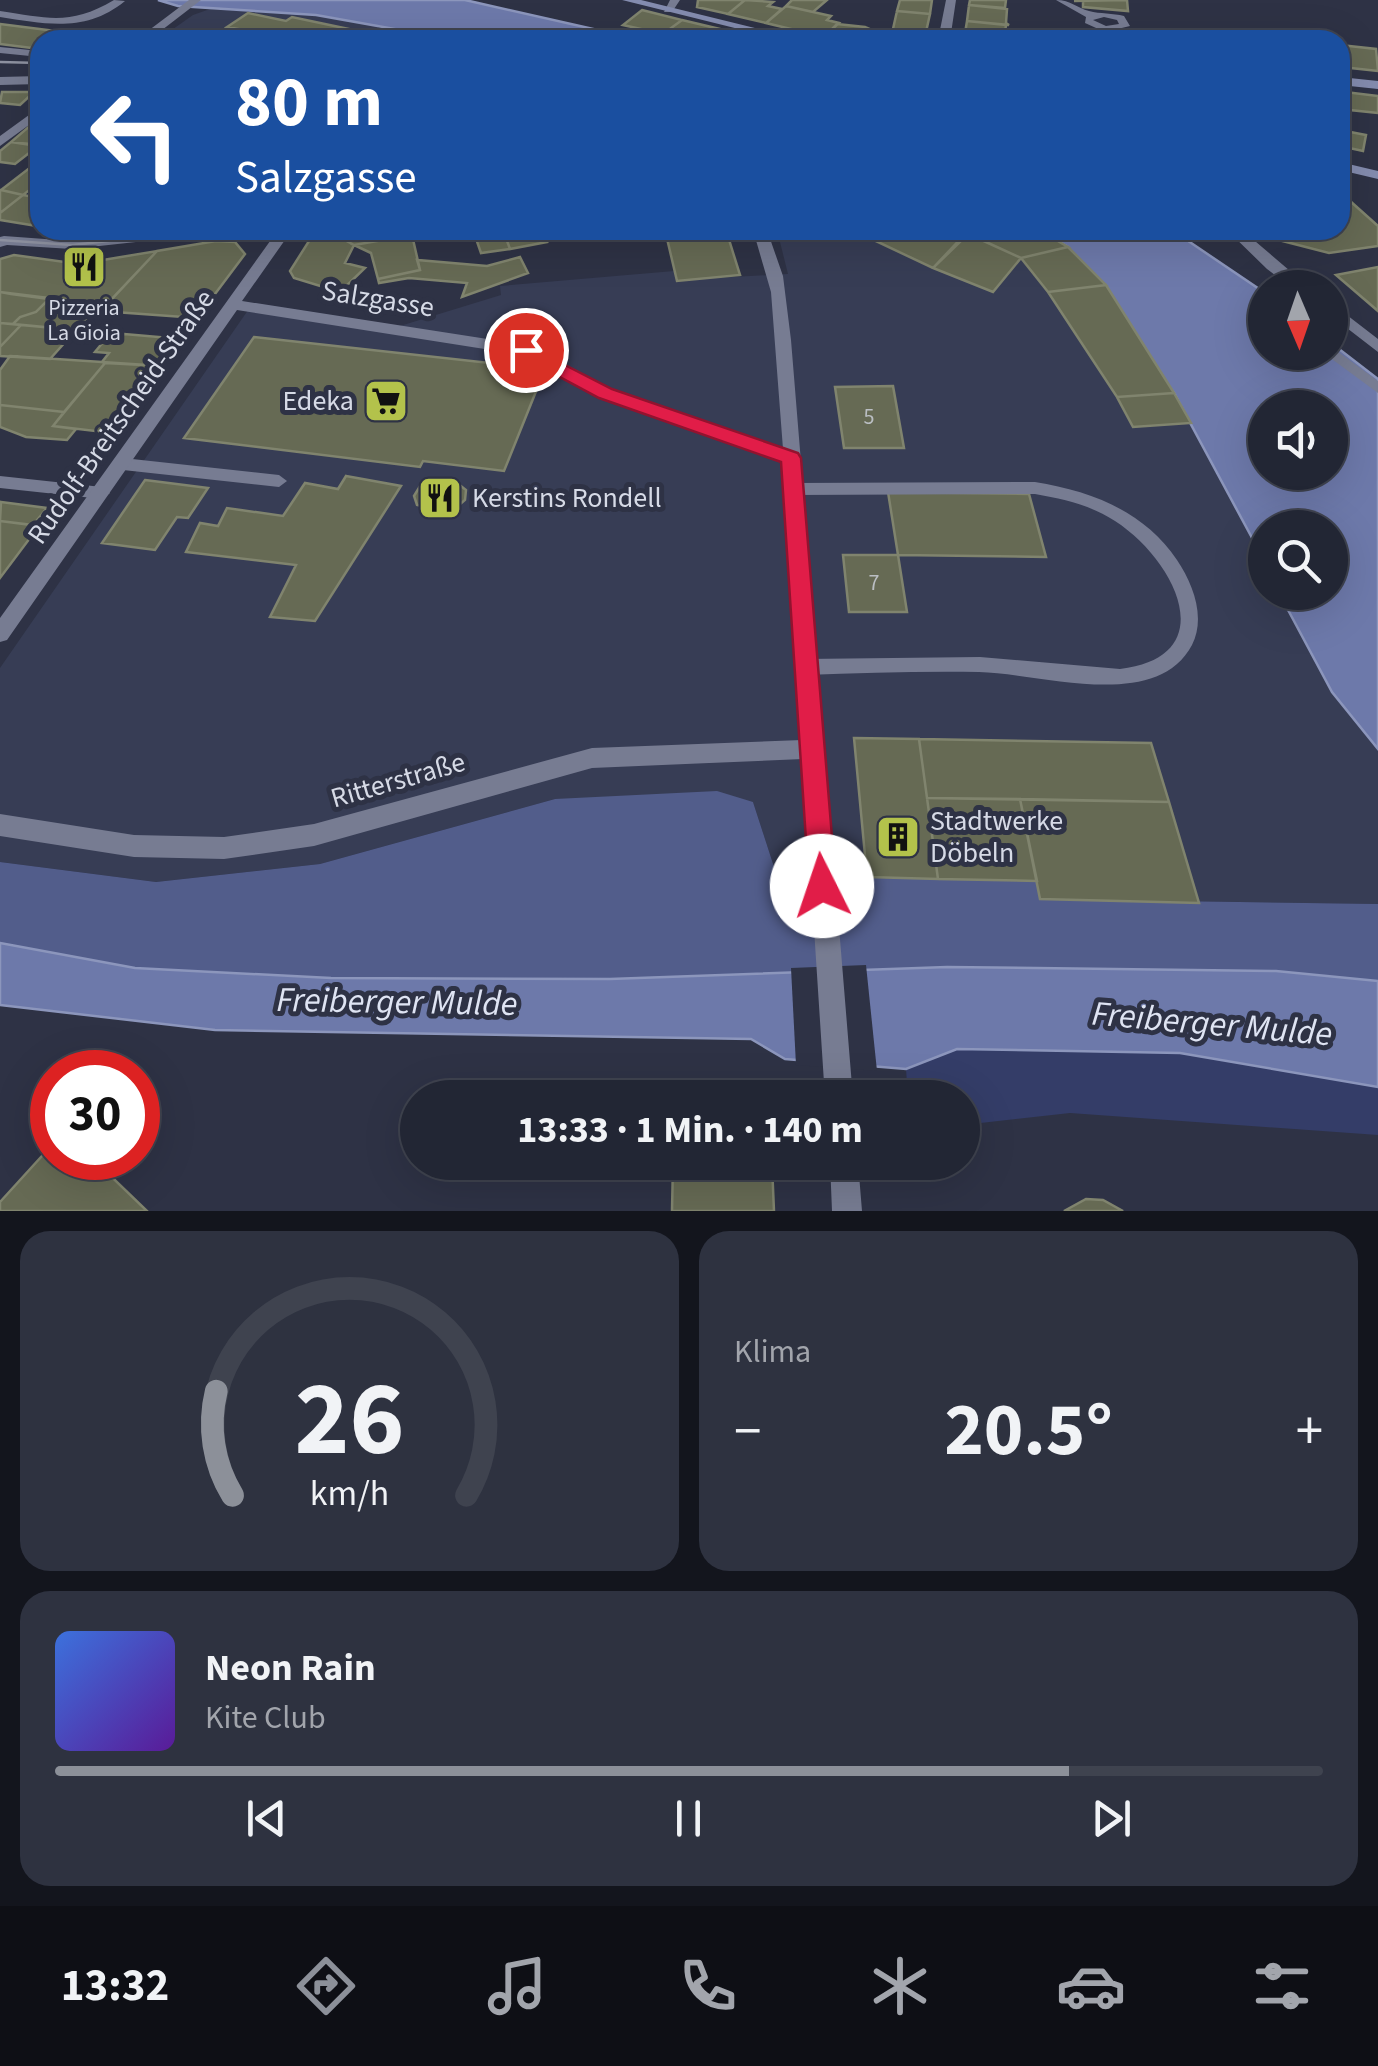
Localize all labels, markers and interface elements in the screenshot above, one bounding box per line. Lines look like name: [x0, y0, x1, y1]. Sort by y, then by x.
text: 80 m: [235, 53, 383, 153]
icon: left: [70, 70, 200, 200]
text: Salzgasse: [235, 146, 417, 210]
restaurant icon: Pizzeria La Gioia: [61, 244, 107, 290]
street label: Salzgasse: [319, 270, 437, 328]
north arrow: [1248, 270, 1348, 370]
map controls: [1248, 270, 1348, 610]
street label: Rudolf-Breitscheid-Straße: [18, 282, 224, 552]
place label: Pizzeria La Gioia: [47, 292, 121, 349]
pin: [484, 308, 569, 393]
icon: arrive: [499, 323, 554, 378]
supermarket icon: Edeka: [363, 378, 409, 424]
place label: Edeka: [282, 381, 354, 421]
button: sound: [1248, 390, 1348, 490]
house number: 5: [864, 401, 874, 433]
restaurant icon: Kerstins Rondell: [417, 475, 463, 521]
place label: Kerstins Rondell: [472, 478, 662, 518]
button: search: [1248, 510, 1348, 610]
house number: 7: [869, 567, 880, 599]
street label: Ritterstraße: [326, 742, 470, 818]
place label: Stadtwerke Döbeln: [930, 801, 1063, 873]
building icon: Stadtwerke Döbeln: [875, 814, 921, 860]
position arrow: [770, 834, 874, 938]
water label: Freiberger Mulde: [276, 975, 518, 1029]
water label: Freiberger Mulde: [1090, 989, 1334, 1059]
speed limit sign: 30: [30, 1050, 160, 1180]
text: 13:33 · 1 Min. · 140 m: [517, 1103, 863, 1157]
text: Klima: [734, 1329, 811, 1375]
text: 26: [295, 1347, 404, 1495]
text: 20.5°: [944, 1377, 1113, 1484]
text: −: [734, 1393, 761, 1471]
text: +: [1296, 1393, 1323, 1471]
text: km/h: [310, 1468, 389, 1519]
text: Neon Rain: [205, 1641, 376, 1695]
text: Kite Club: [205, 1695, 326, 1741]
icon: previous: [239, 1791, 294, 1846]
icon: pause: [661, 1791, 716, 1846]
icon: next: [1084, 1791, 1139, 1846]
icon: directions: [291, 1951, 361, 2021]
icon: music: [482, 1951, 552, 2021]
icon: phone: [673, 1951, 743, 2021]
icon: climate: [865, 1951, 935, 2021]
icon: car: [1056, 1951, 1126, 2021]
icon: filters: [1247, 1951, 1317, 2021]
text: 13:32: [61, 1954, 169, 2018]

